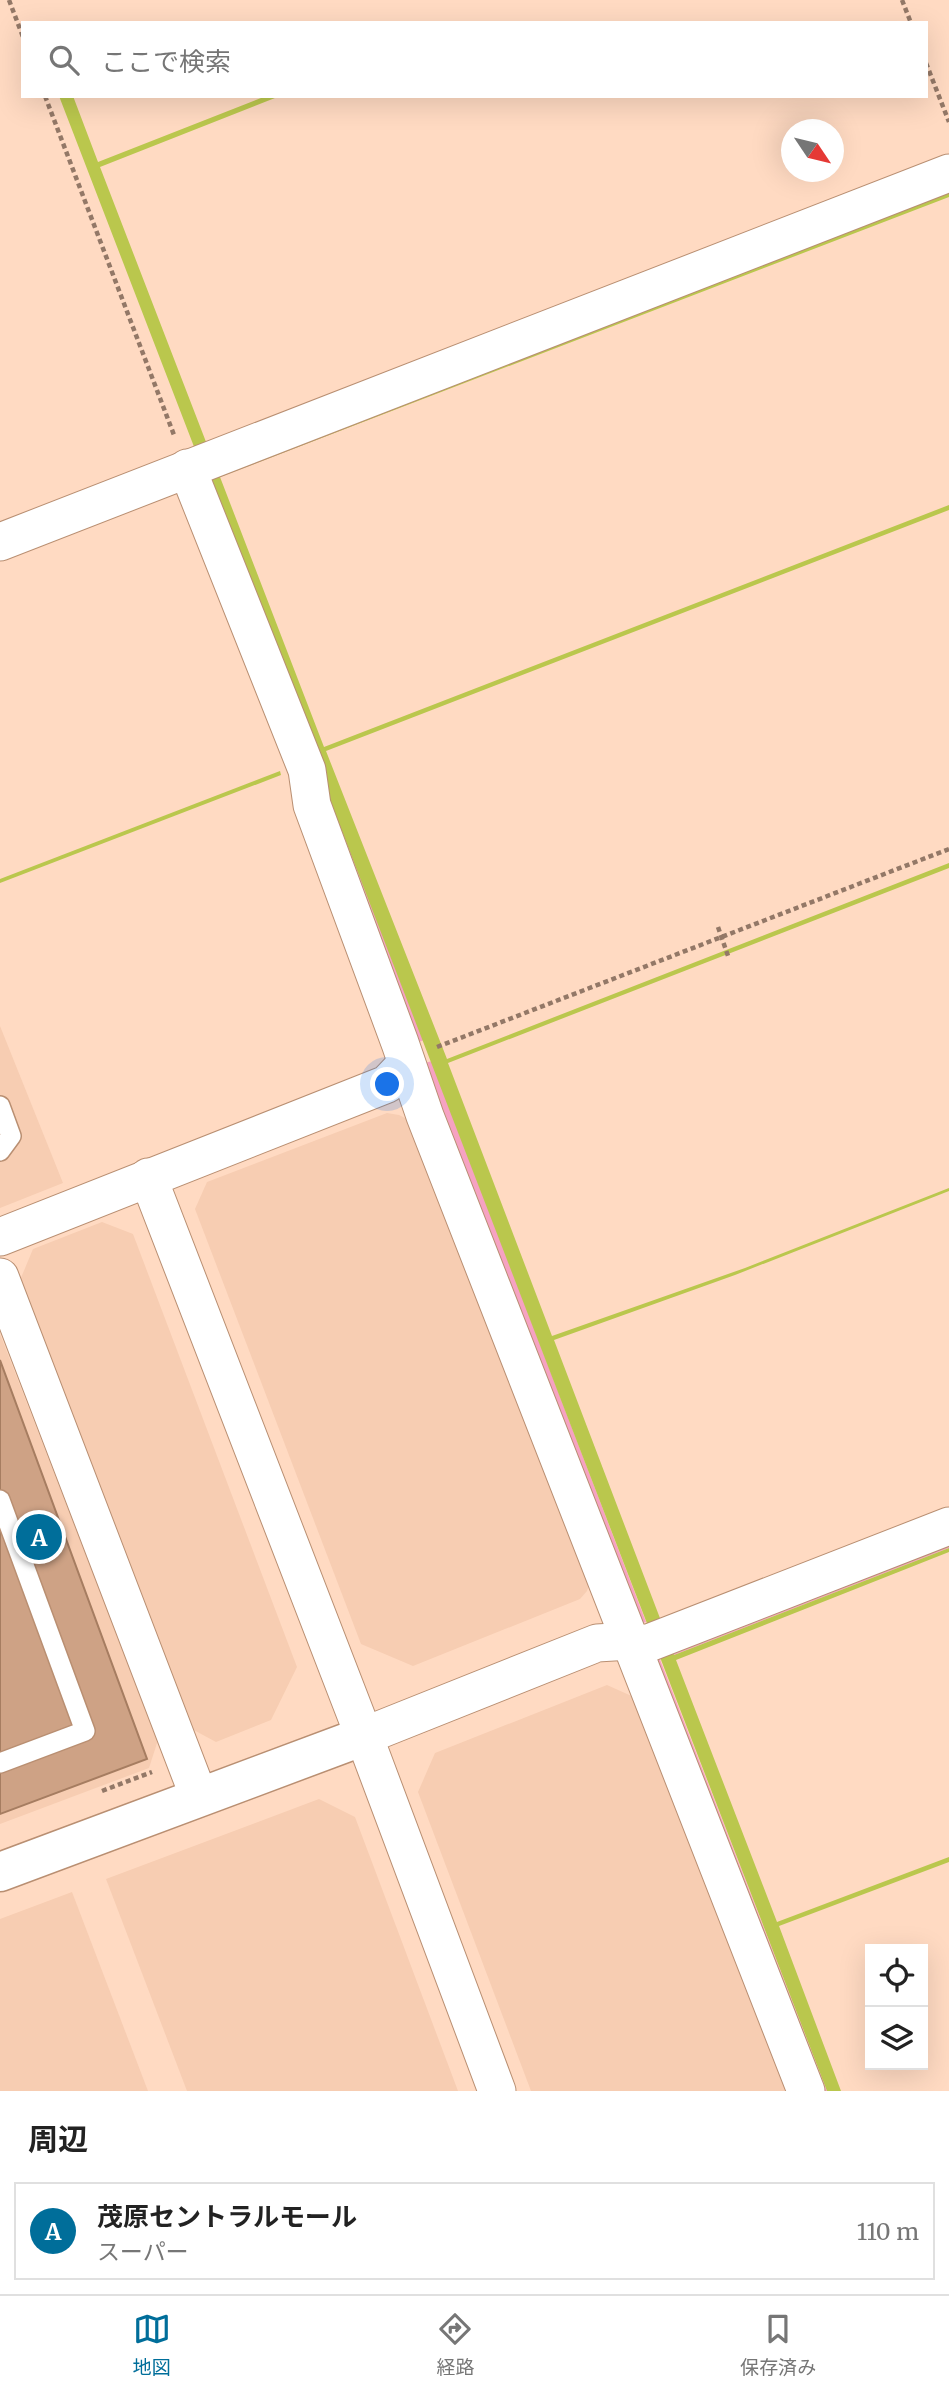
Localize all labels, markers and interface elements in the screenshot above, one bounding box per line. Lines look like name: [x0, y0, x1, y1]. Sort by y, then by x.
search box: [21, 21, 928, 98]
icon: search: [45, 41, 83, 79]
text: ここで検索: [101, 45, 231, 78]
north arrow: [781, 119, 844, 182]
your location: [370, 1067, 404, 1101]
pin: A: [16, 1511, 62, 1563]
map controls: [865, 1944, 928, 2070]
button: locate: [865, 1944, 928, 2007]
button: layers: [865, 2007, 928, 2070]
text: 周辺: [28, 2120, 88, 2158]
text: 茂原セントラルモール: [97, 2200, 357, 2233]
text: A: [45, 2217, 61, 2246]
text: 110 m: [857, 2217, 919, 2246]
text: スーパー: [97, 2237, 189, 2266]
tab: 地図: [133, 2310, 171, 2379]
tab: 経路: [436, 2310, 474, 2379]
tab: 保存済み: [740, 2310, 816, 2379]

